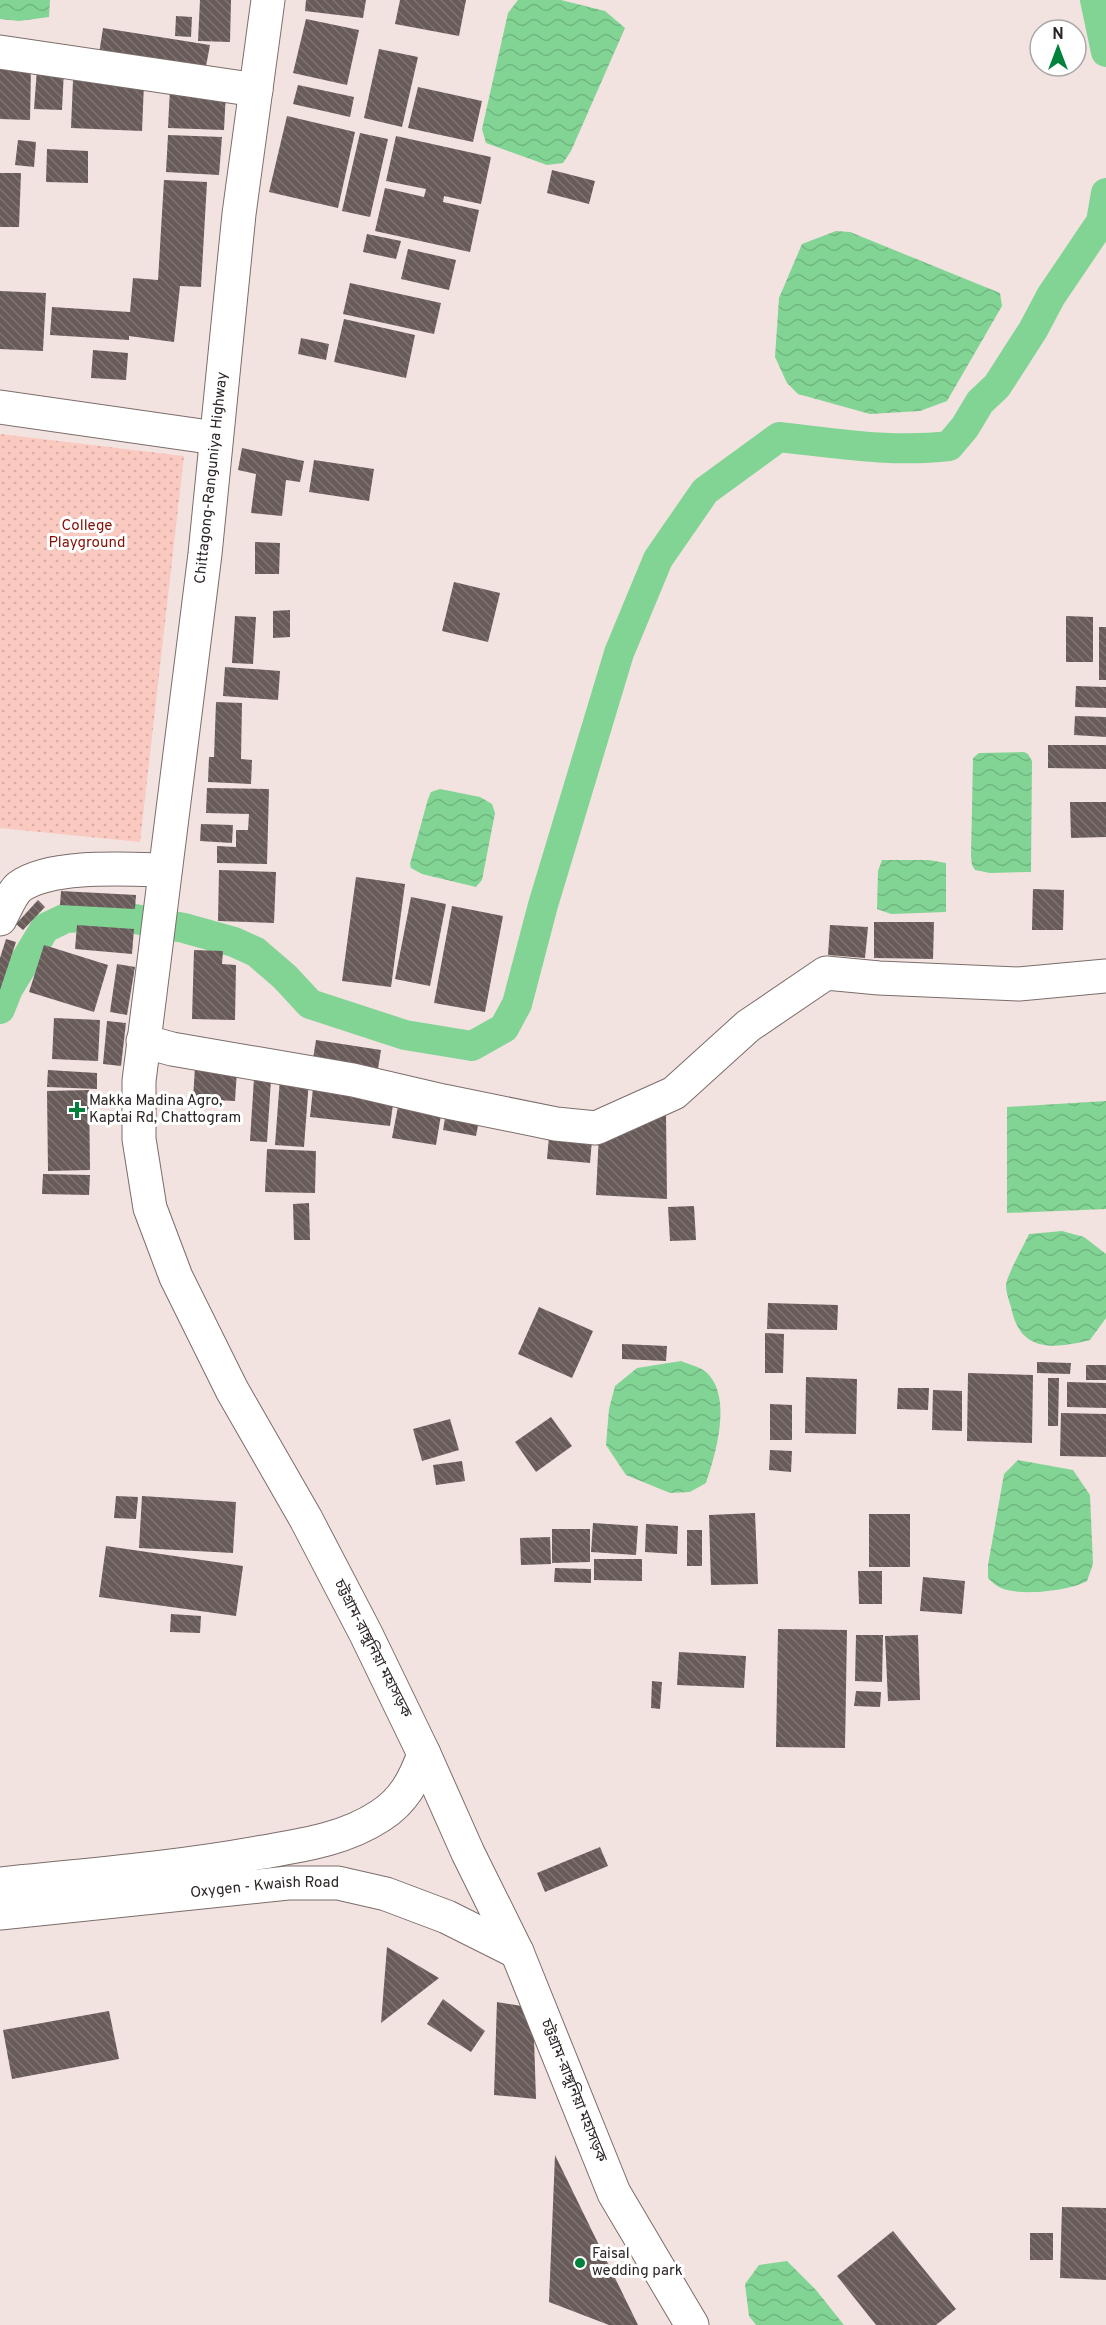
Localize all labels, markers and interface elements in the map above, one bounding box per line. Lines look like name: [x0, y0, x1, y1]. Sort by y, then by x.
north arrow: [1028, 18, 1088, 78]
text: N: [1052, 25, 1064, 45]
street label: Chittagong-Ranguniya Highway: [191, 371, 233, 585]
park label: College Playground: [48, 517, 126, 553]
place label: Makka Madina Agro, Kaptai Rd, Chattogram: [89, 1092, 241, 1128]
marker: Makka Madina Agro, Kaptai Rd, Chattogram: [70, 1103, 84, 1117]
street label: চট্টগ্রাম-রাঙ্গুনিয়া মহাসড়ক: [328, 1576, 416, 1722]
street label: Oxygen - Kwaish Road: [189, 1874, 339, 1903]
street label: চট্টগ্রাম-রাঙ্গুনিয়া মহাসড়ক: [535, 2016, 611, 2166]
place label: Faisal wedding park: [592, 2245, 683, 2281]
marker: Faisal wedding park: [573, 2256, 587, 2270]

